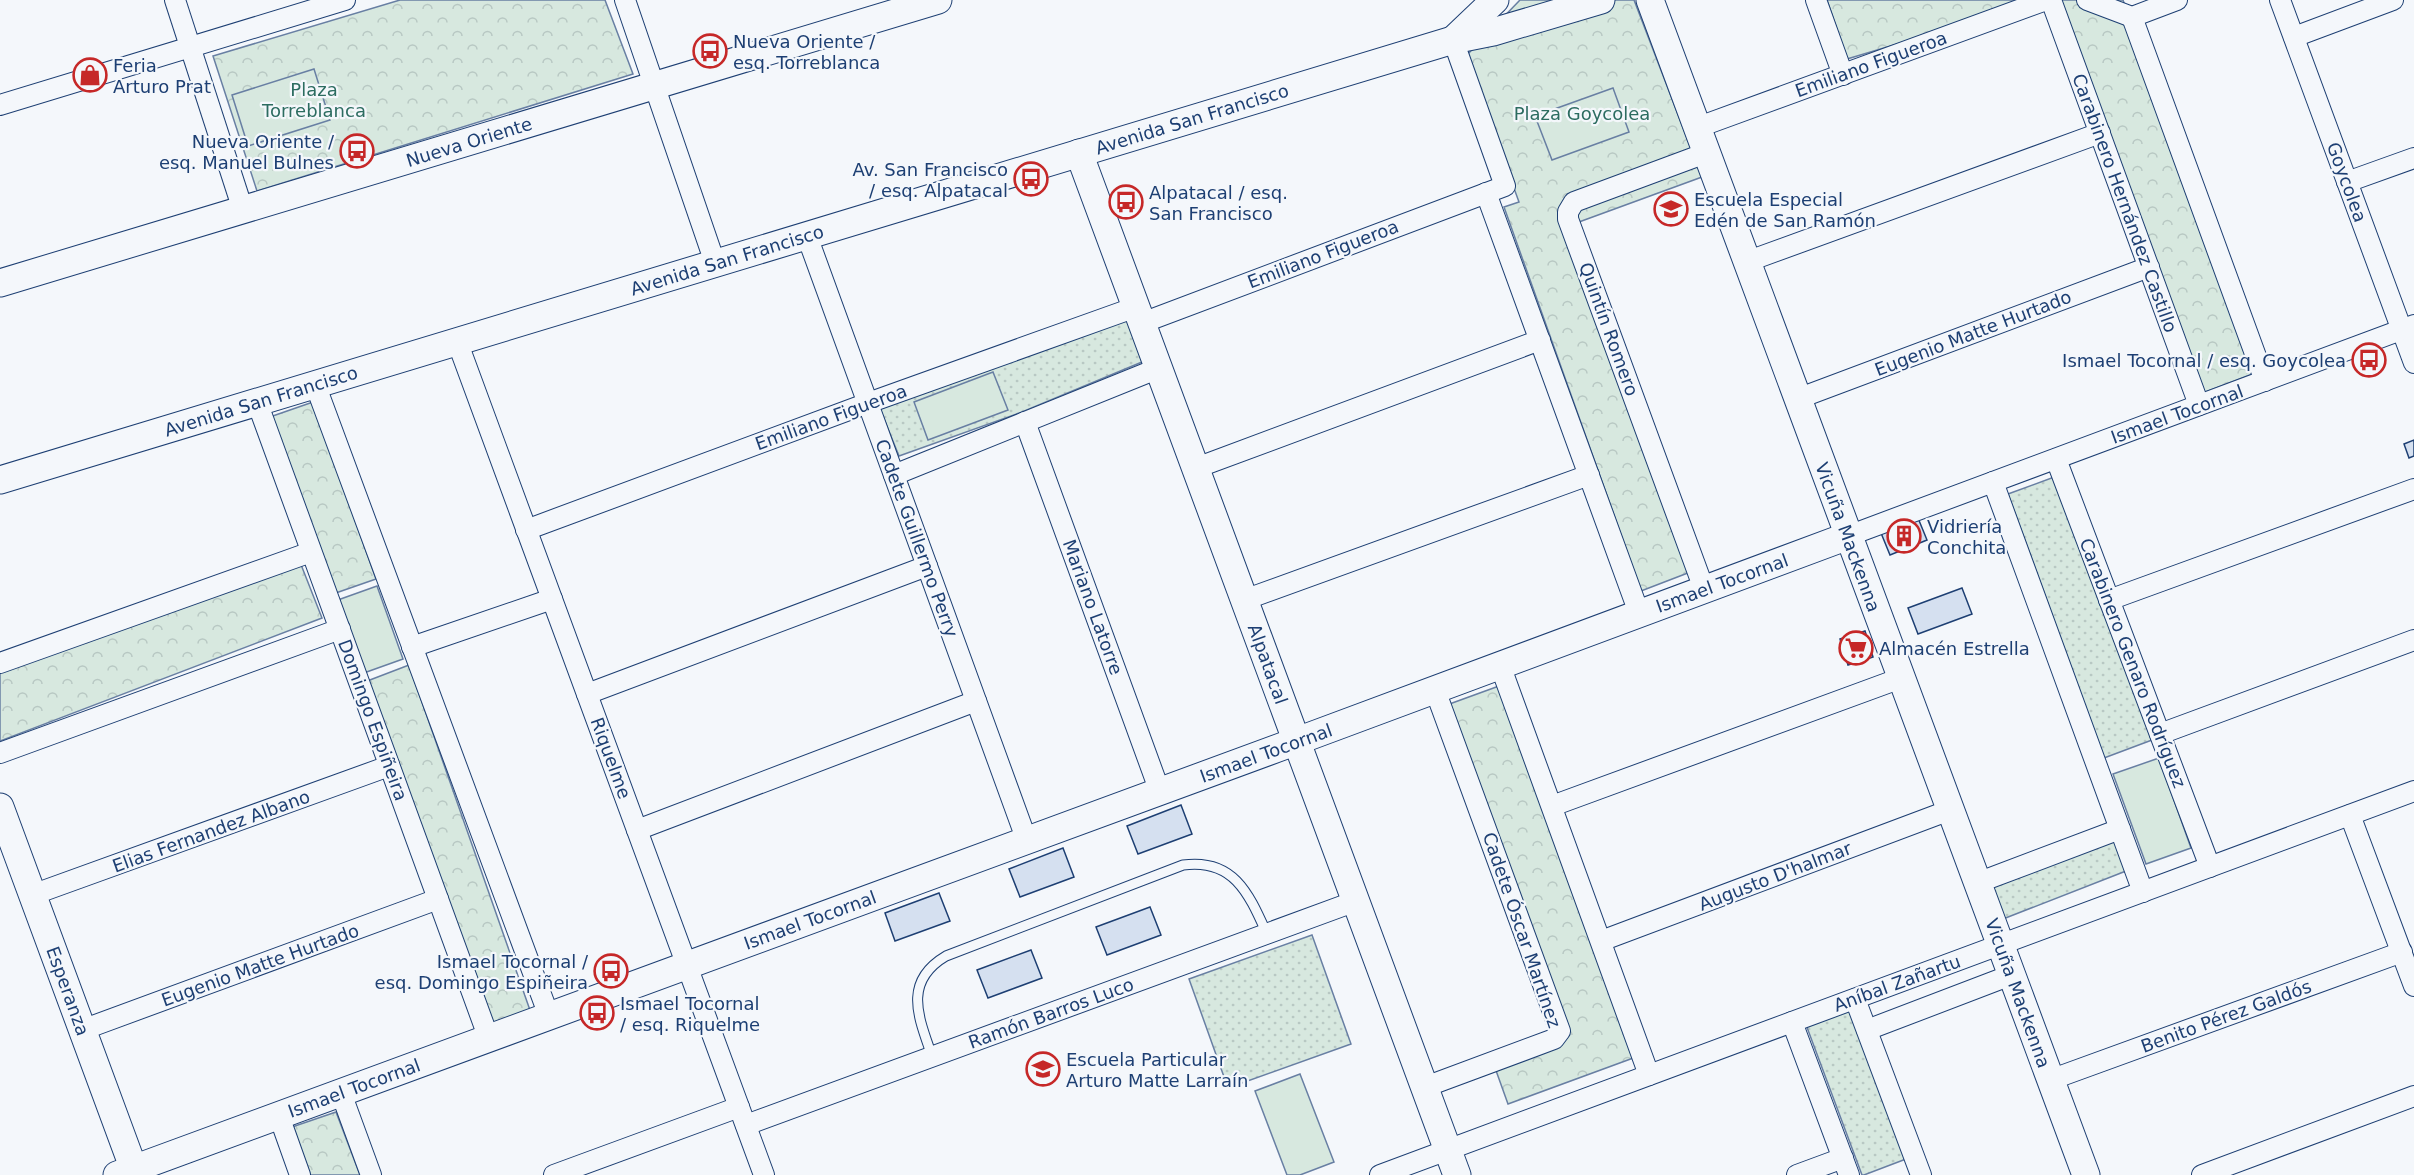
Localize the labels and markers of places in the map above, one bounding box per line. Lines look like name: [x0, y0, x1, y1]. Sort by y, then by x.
place label: Nueva Oriente / esq. Torreblanca: [733, 31, 880, 73]
bus stop icon: Nueva Oriente / esq. Torreblanca: [692, 33, 728, 69]
place label: Feria Arturo Prat: [113, 55, 211, 97]
shop icon: Feria Arturo Prat: [72, 57, 108, 93]
place label: Nueva Oriente / esq. Manuel Bulnes: [159, 131, 335, 173]
bus stop icon: Nueva Oriente / esq. Manuel Bulnes: [339, 133, 375, 169]
place label: Av. San Francisco / esq. Alpatacal: [852, 159, 1008, 201]
bus stop icon: Av. San Francisco / esq. Alpatacal: [1013, 161, 1049, 197]
place label: Alpatacal / esq. San Francisco: [1149, 182, 1288, 224]
bus stop icon: Alpatacal / esq. San Francisco: [1108, 184, 1144, 220]
place label: Escuela Especial Edén de San Ramón: [1694, 189, 1876, 231]
school or university icon: Escuela Especial Edén de San Ramón: [1653, 191, 1689, 227]
bus stop icon: Ismael Tocornal / esq. Goycolea: [2351, 342, 2387, 378]
place label: Ismael Tocornal / esq. Goycolea: [2062, 350, 2346, 371]
place label: Vidriería Conchita: [1927, 516, 2006, 558]
building icon: Vidriería Conchita: [1886, 518, 1922, 554]
supermarket icon: Almacén Estrella: [1838, 630, 1874, 666]
place label: Almacén Estrella: [1879, 638, 2030, 659]
place label: Ismael Tocornal / esq. Domingo Espiñeira: [375, 951, 589, 993]
bus stop icon: Ismael Tocornal / esq. Domingo Espiñeira: [593, 953, 629, 989]
place label: Ismael Tocornal / esq. Riquelme: [620, 993, 760, 1035]
bus stop icon: Ismael Tocornal / esq. Riquelme: [579, 995, 615, 1031]
place label: Escuela Particular Arturo Matte Larraín: [1066, 1049, 1248, 1091]
school or university icon: Escuela Particular Arturo Matte Larraín: [1025, 1051, 1061, 1087]

